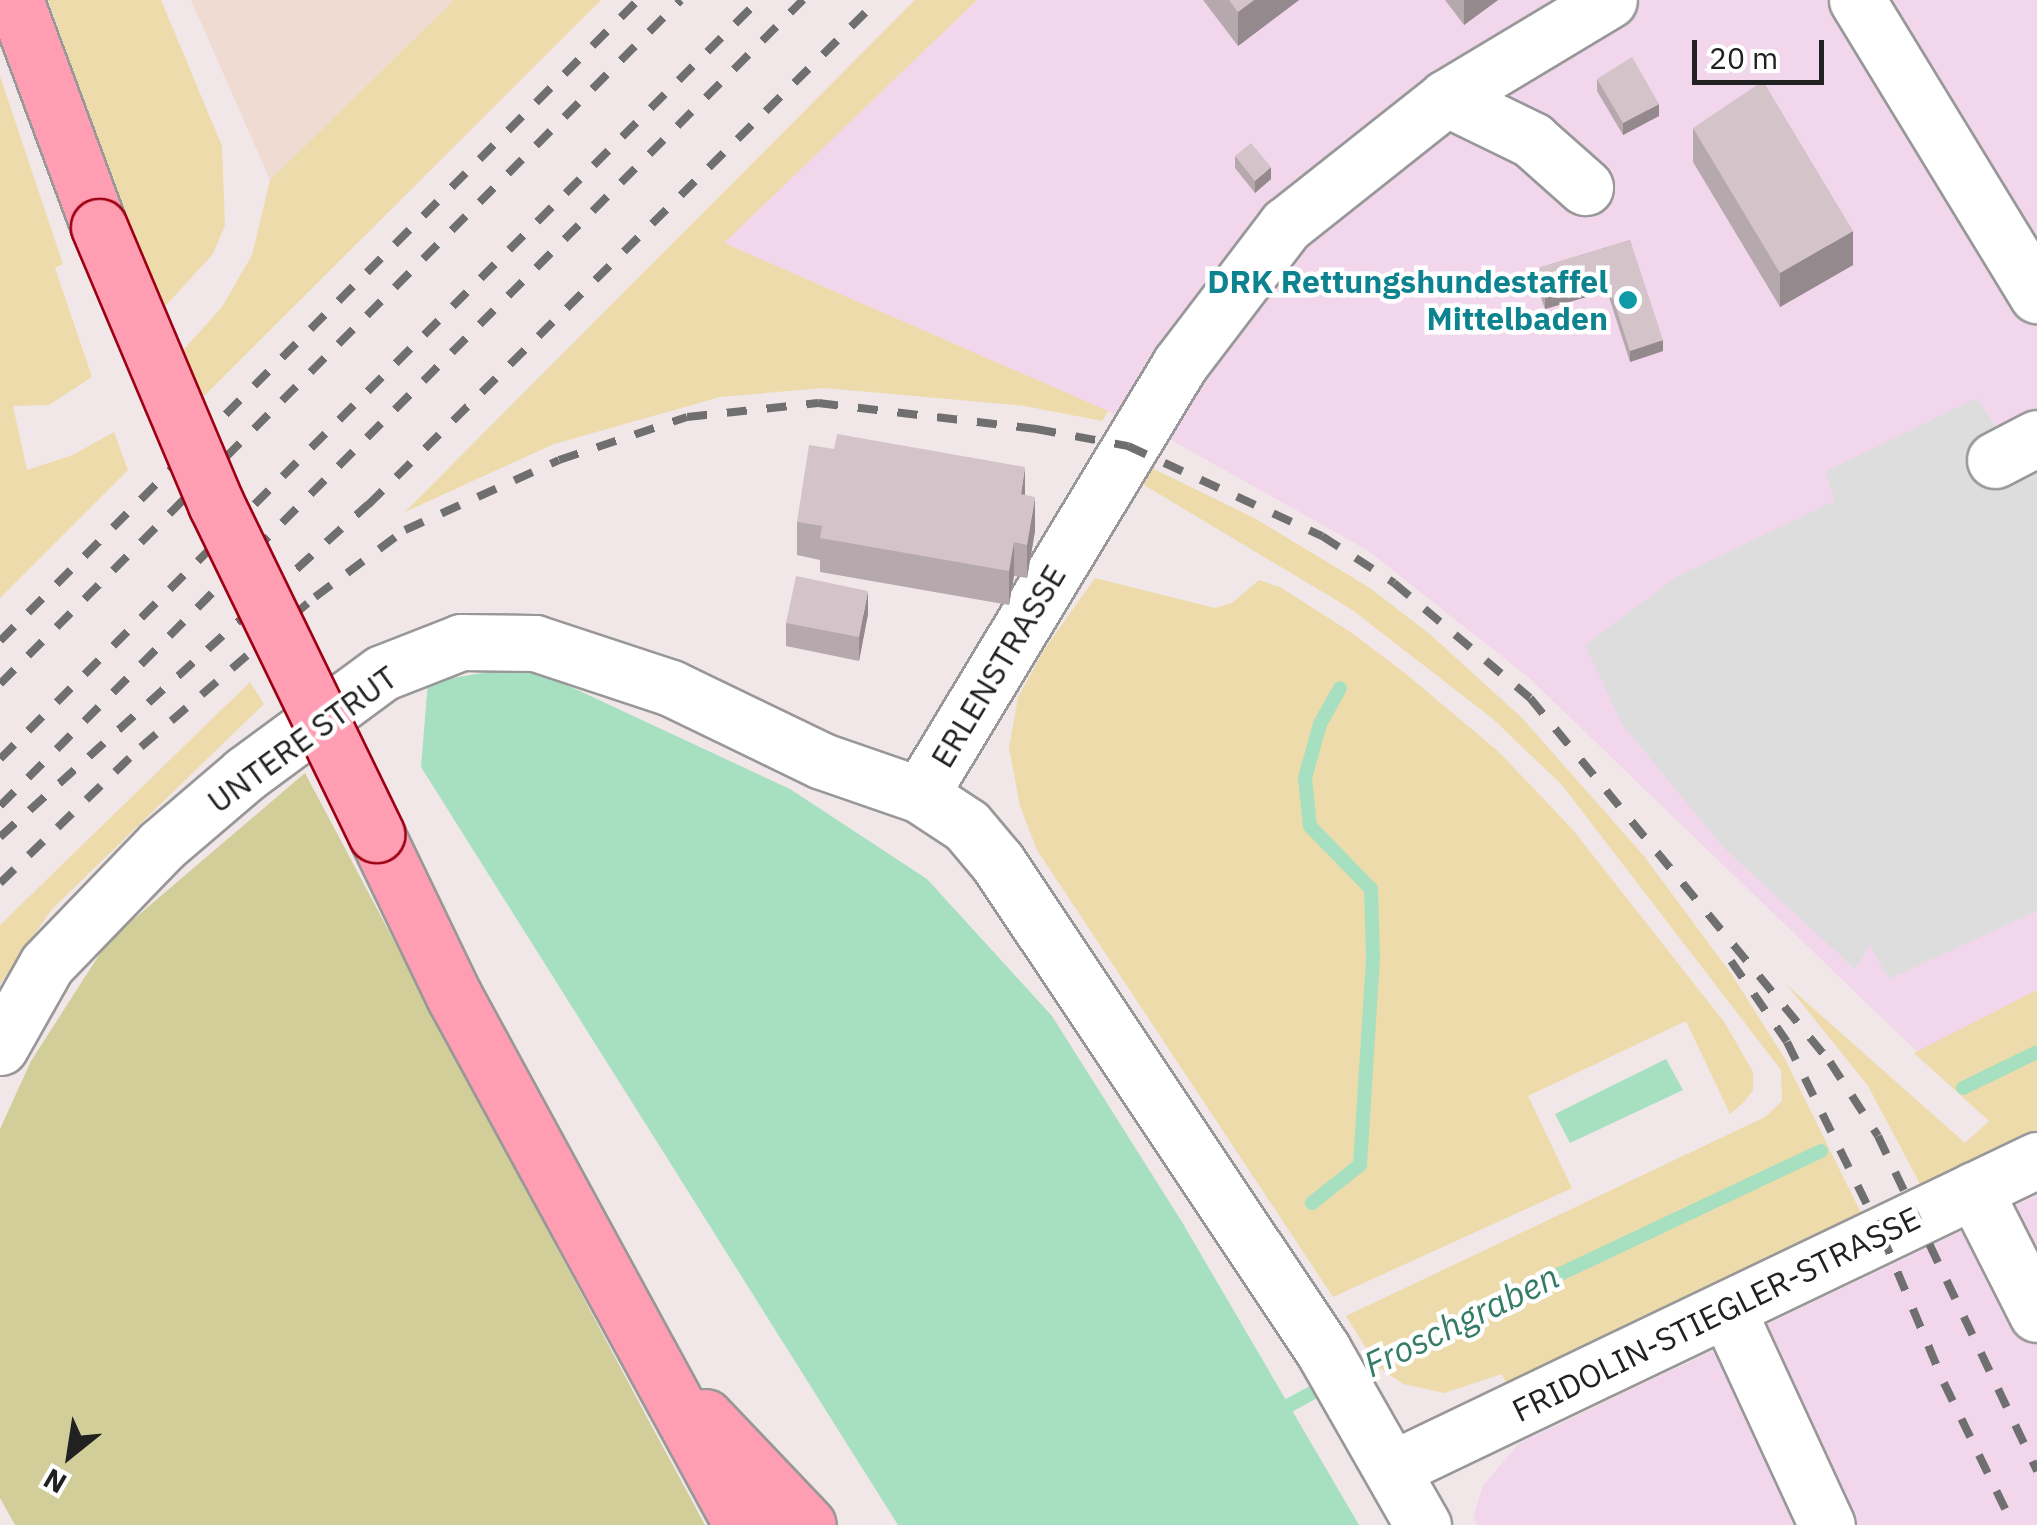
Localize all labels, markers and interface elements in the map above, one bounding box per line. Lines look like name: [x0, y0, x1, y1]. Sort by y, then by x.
scale bar: [1697, 20, 1830, 82]
text: 20 m: [1709, 38, 1778, 77]
place label: DRK Rettungshundestaffel Mittelbaden: [1207, 263, 1608, 338]
marker: DRK Rettungshundestaffel Mittelbaden: [1617, 289, 1639, 311]
street label: ERLENSTRASSE: [922, 558, 1074, 774]
street label: UNTERE STRUT: [200, 657, 404, 821]
street label: FRIDOLIN-STIEGLER-STRASSE: [1506, 1198, 1926, 1430]
water label: Froschgraben: [1357, 1255, 1565, 1385]
north arrow: [20, 1405, 120, 1505]
text: N: [37, 1460, 73, 1503]

